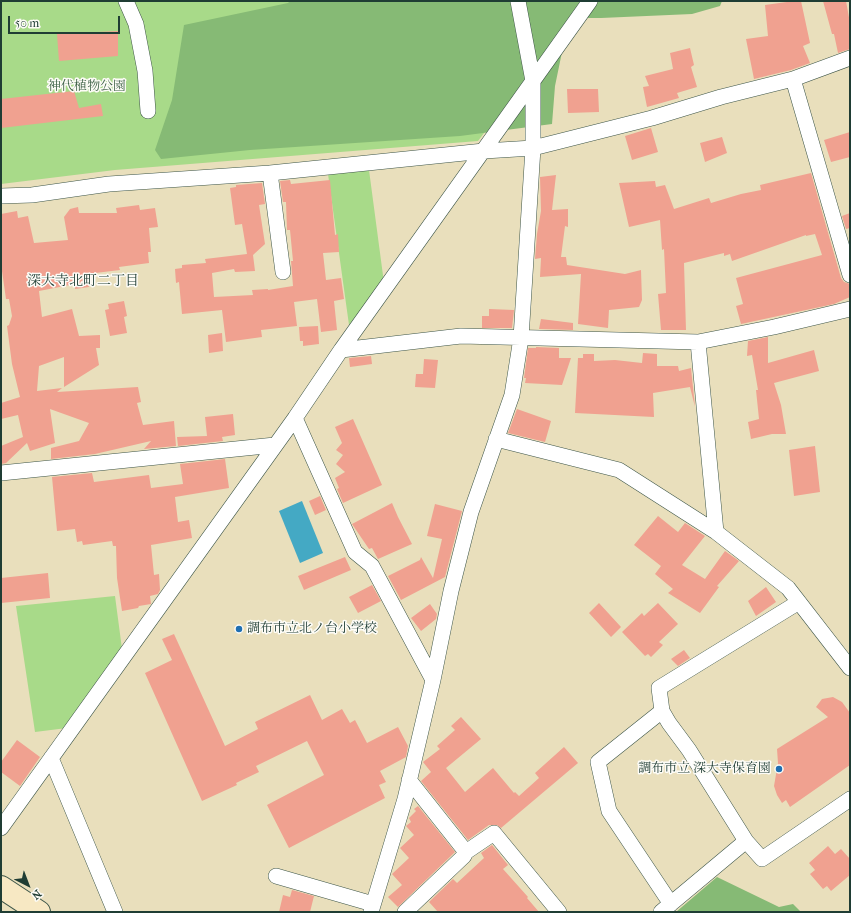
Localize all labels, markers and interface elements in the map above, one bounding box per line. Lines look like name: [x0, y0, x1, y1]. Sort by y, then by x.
scale bar: [10, 8, 122, 34]
text: 50 m: [15, 16, 39, 30]
park label: 神代植物公園: [48, 79, 126, 95]
district label: 深大寺北町二丁目: [27, 274, 139, 290]
place label: 調布市立北ノ台小学校: [247, 621, 377, 637]
marker: 調布市立北ノ台小学校: [234, 624, 244, 634]
place label: 調布市立 深大寺保育園: [638, 761, 771, 777]
marker: 調布市立 深大寺保育園: [774, 764, 784, 774]
north arrow: [8, 865, 48, 905]
text: N: [29, 887, 44, 902]

